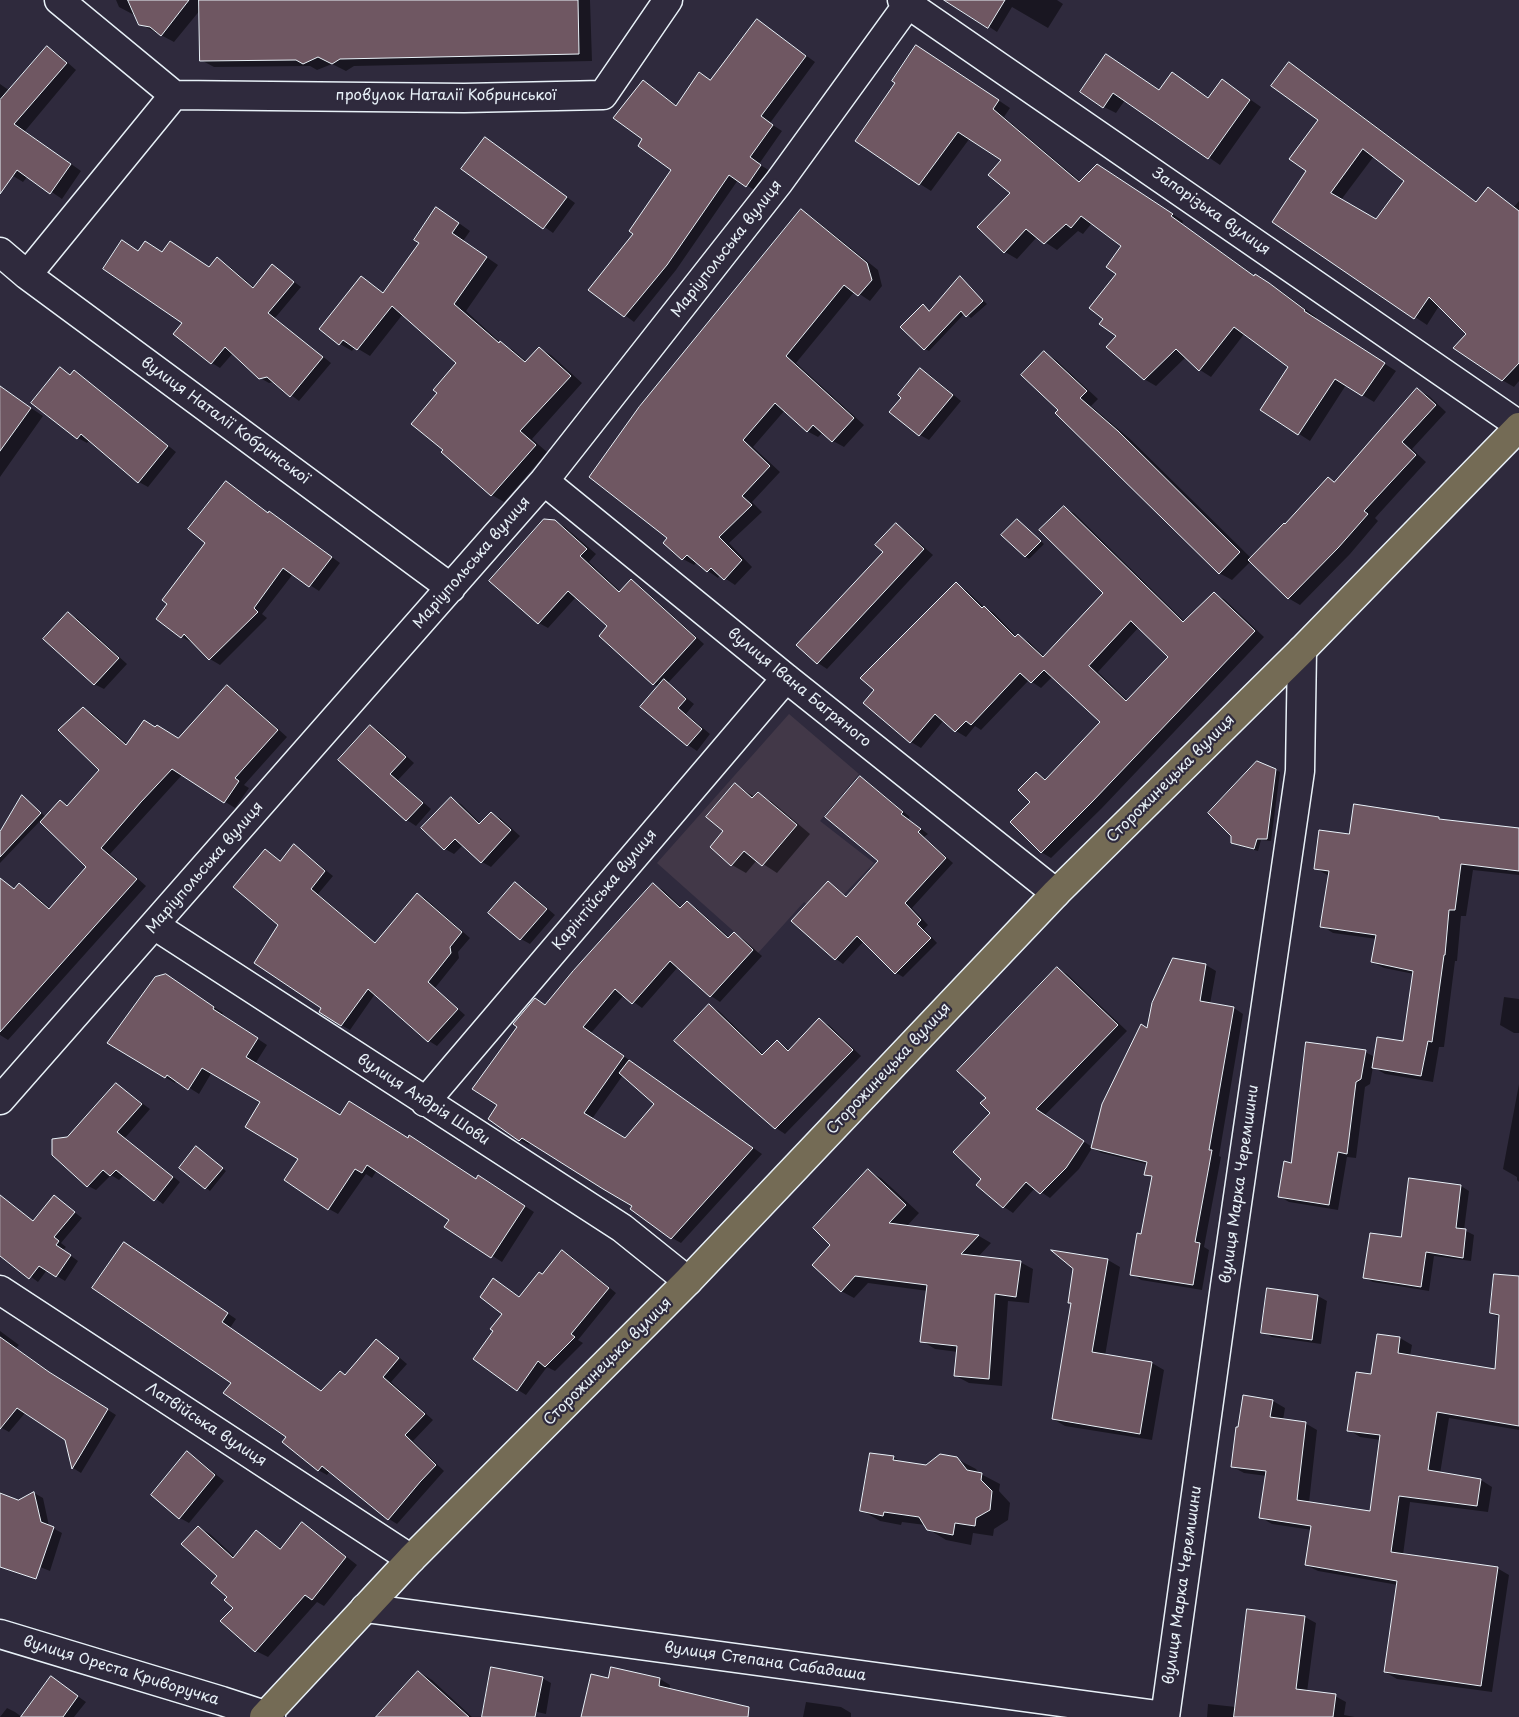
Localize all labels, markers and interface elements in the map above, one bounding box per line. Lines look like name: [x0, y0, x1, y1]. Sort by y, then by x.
street label: провулок Наталії Кобринської: [335, 87, 557, 105]
street label: Запорізька вулиця: [1149, 165, 1273, 259]
street label: Маріупольська вулиця: [668, 177, 786, 321]
street label: вулиця Наталії Кобринської: [137, 354, 313, 488]
street label: Маріупольська вулиця: [410, 493, 534, 633]
street label: вулиця Івана Багряного: [724, 625, 874, 751]
street label: Сторожинецька вулиця: [1103, 711, 1239, 847]
street label: Маріупольська вулиця: [143, 798, 267, 938]
street label: Карінтійська вулиця: [549, 826, 661, 954]
street label: Сторожинецька вулиця: [823, 999, 955, 1139]
street label: вулиця Андрія Шови: [354, 1051, 492, 1149]
street label: вулиця Марка Черемшини: [1217, 1083, 1263, 1285]
street label: Сторожинецька вулиця: [540, 1294, 676, 1430]
street label: Латвійська вулиця: [142, 1379, 270, 1471]
street label: вулиця Марка Черемшини: [1160, 1484, 1206, 1686]
street label: вулиця Ореста Криворучка: [21, 1633, 221, 1709]
street label: вулиця Степана Сабадаша: [663, 1639, 867, 1685]

